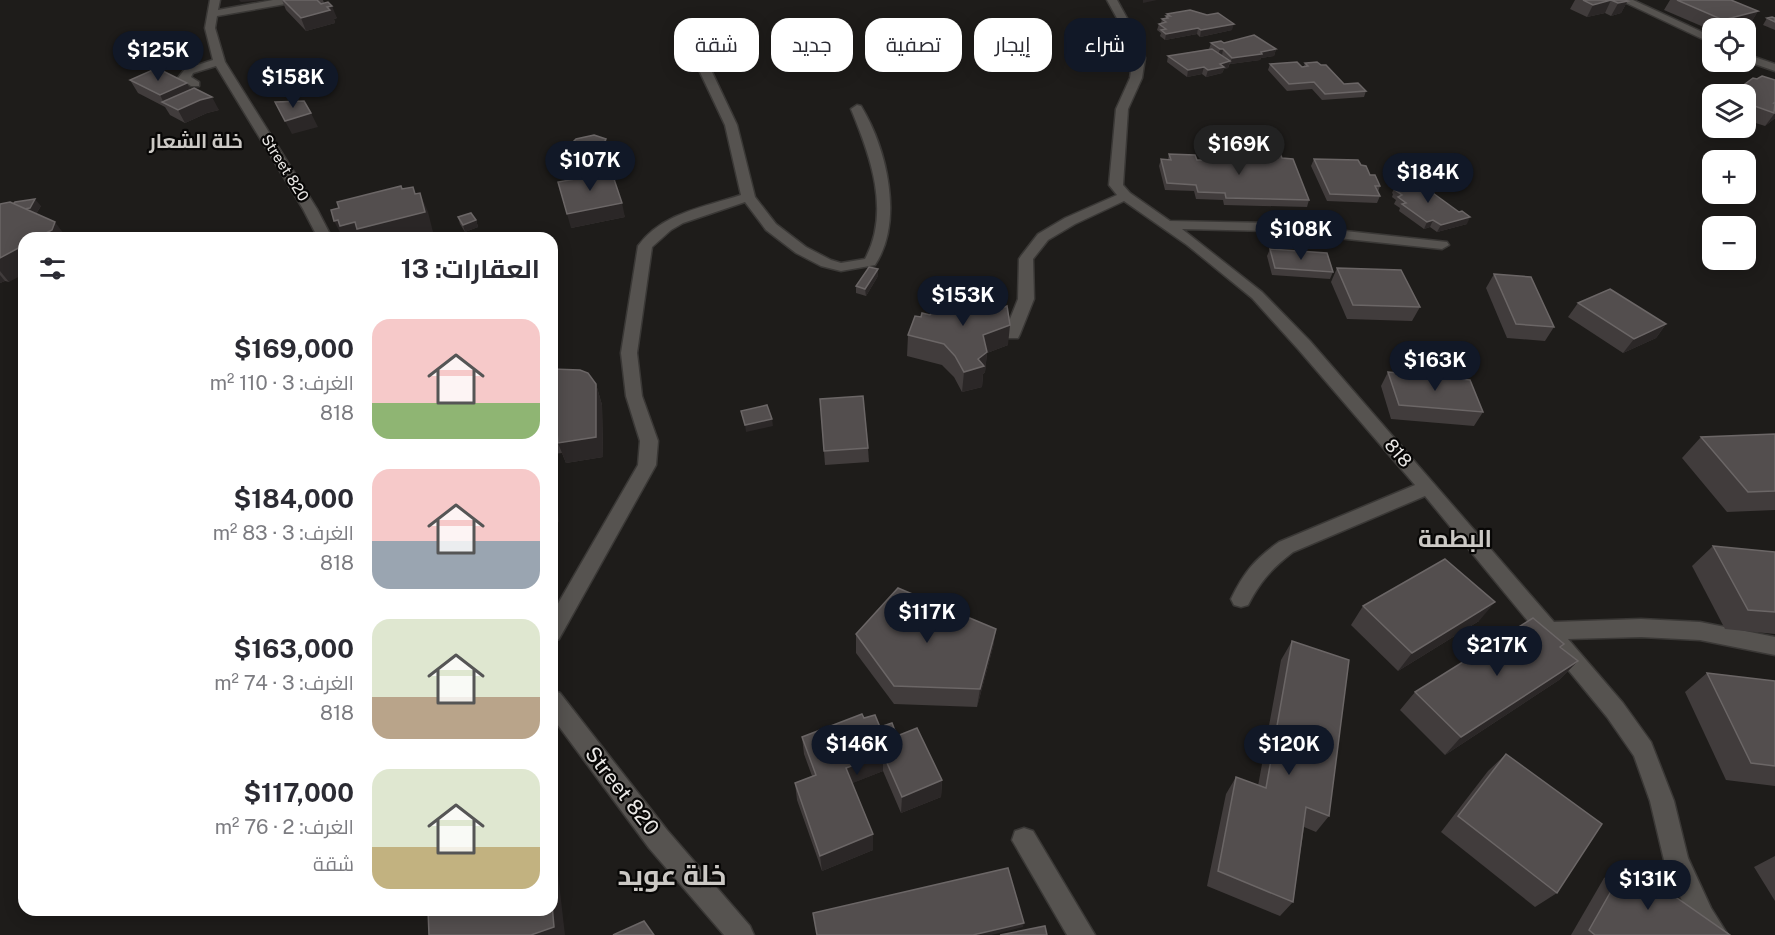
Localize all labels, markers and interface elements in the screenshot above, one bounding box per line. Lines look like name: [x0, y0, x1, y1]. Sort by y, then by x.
chip: شقة: [674, 18, 759, 72]
chip: جديد: [771, 18, 853, 72]
chip: تصفية: [865, 18, 962, 72]
chip: إيجار: [974, 18, 1052, 72]
chip: شراء: [1064, 18, 1146, 72]
map controls: [1702, 18, 1756, 270]
button: locate: [1702, 18, 1756, 72]
pin: $125K: [116, 31, 200, 82]
text: $125K: [127, 38, 189, 62]
pin: $158K: [251, 58, 335, 109]
text: $158K: [261, 65, 325, 89]
button: layers: [1702, 84, 1756, 138]
pin: $169K: [1197, 125, 1281, 176]
district label: خلة الشعار: [148, 129, 243, 153]
street label: Street 820: [258, 131, 313, 204]
text: $169K: [1208, 132, 1270, 156]
pin: $107K: [548, 141, 632, 192]
text: $107K: [559, 148, 621, 172]
button: +: [1702, 150, 1756, 204]
pin: $184K: [1386, 153, 1470, 204]
text: $184K: [1397, 160, 1459, 184]
pin: $108K: [1259, 210, 1343, 261]
button: −: [1702, 216, 1756, 270]
text: $108K: [1270, 217, 1332, 241]
icon: filters: [36, 252, 69, 285]
text: العقارات: 13: [401, 253, 540, 284]
pin: $153K: [921, 276, 1005, 327]
text: $153K: [931, 283, 995, 307]
text: $169,000: [234, 333, 354, 364]
pin: $163K: [1393, 341, 1477, 392]
icon: home: [420, 343, 492, 415]
text: $163K: [1404, 348, 1466, 372]
text: الغرف: 3 · 110 m²: [210, 371, 354, 395]
text: 818: [320, 401, 354, 425]
street label: 818: [1380, 434, 1416, 471]
text: $184,000: [233, 483, 354, 514]
icon: home: [420, 493, 492, 565]
text: الغرف: 3 · 83 m²: [213, 521, 354, 545]
district label: البطمة: [1418, 524, 1492, 552]
text: 818: [320, 551, 354, 575]
pin: $117K: [885, 593, 969, 644]
text: $117K: [898, 600, 956, 624]
pin: $217K: [1455, 626, 1539, 677]
text: $163,000: [233, 633, 354, 664]
text: $217K: [1466, 633, 1528, 657]
icon: home: [420, 643, 492, 715]
text: الغرف: 3 · 74 m²: [214, 671, 354, 695]
text: 818: [320, 701, 354, 725]
pin: $146K: [815, 725, 899, 776]
pin: $120K: [1247, 725, 1331, 776]
text: $146K: [826, 732, 888, 756]
text: $120K: [1258, 732, 1320, 756]
street label: Street 820: [580, 741, 665, 840]
text: $117,000: [243, 777, 354, 808]
icon: home: [420, 793, 492, 865]
text: الغرف: 2 · 76 m²: [215, 815, 354, 839]
text: شقة: [313, 852, 354, 876]
district label: خلة عويد: [618, 858, 726, 892]
pin: $131K: [1606, 860, 1690, 911]
text: $131K: [1619, 867, 1677, 891]

